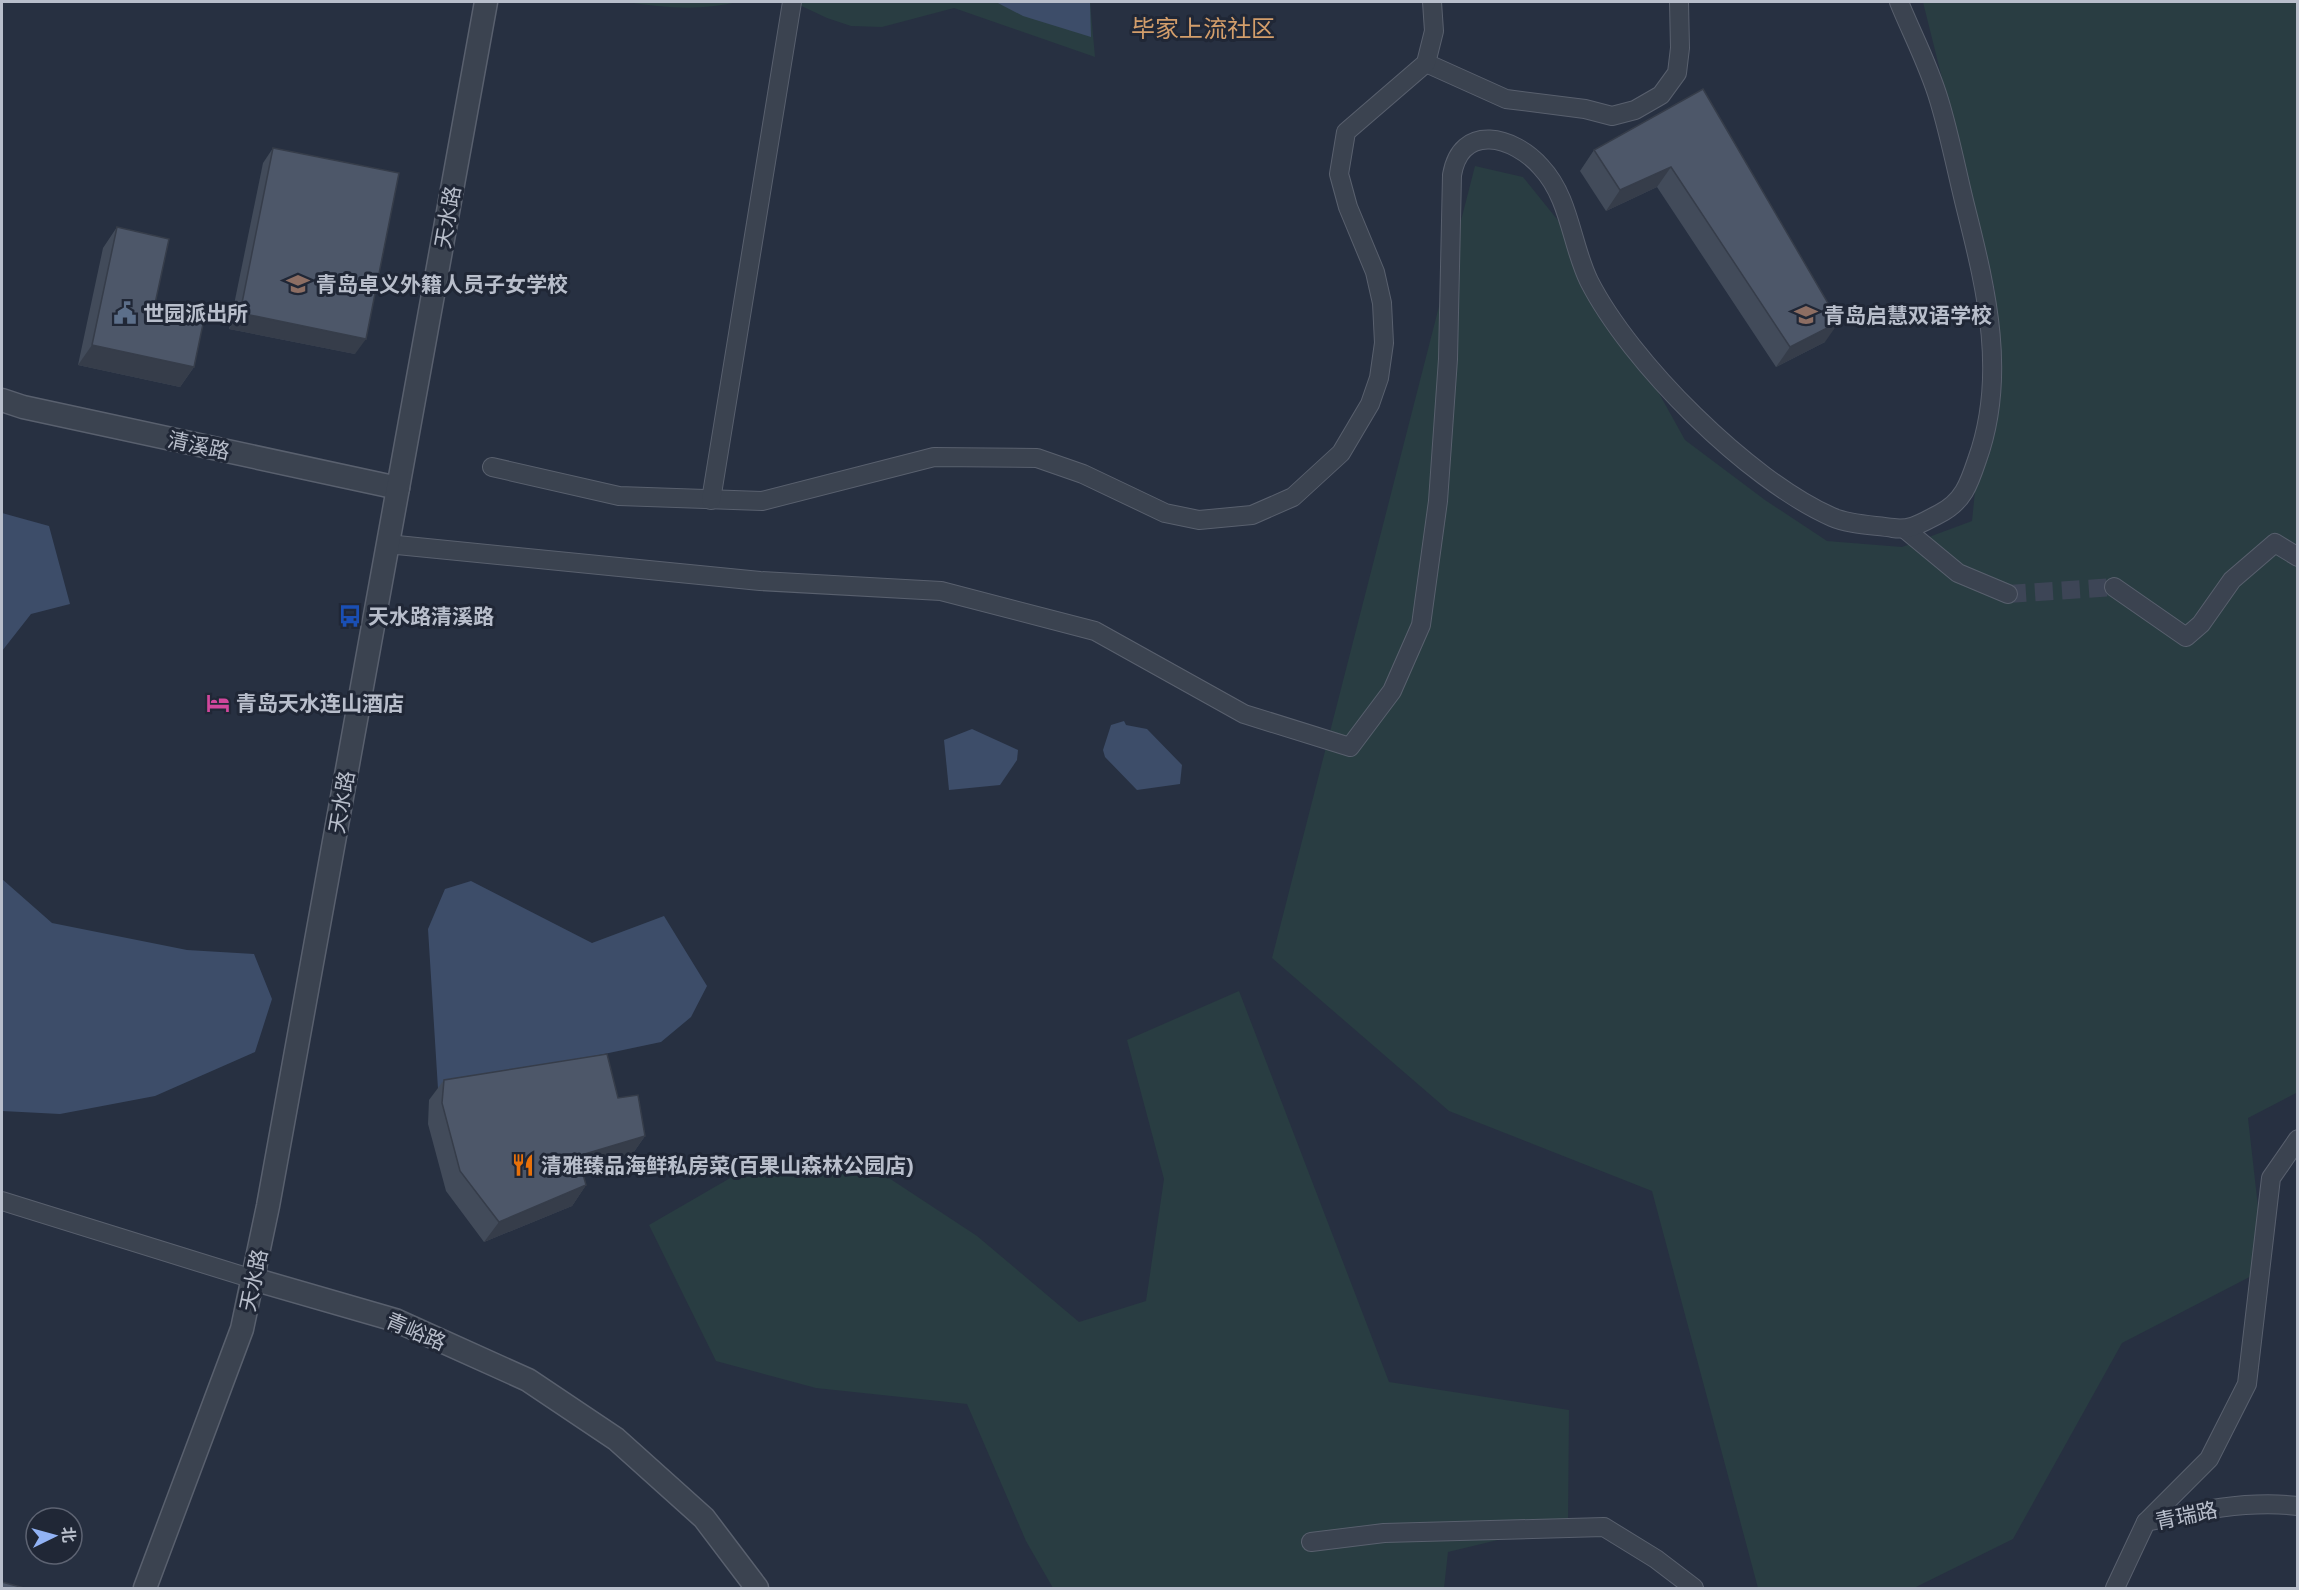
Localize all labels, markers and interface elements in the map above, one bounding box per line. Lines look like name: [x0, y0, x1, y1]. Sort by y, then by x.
district label: 毕家上流社区: [1131, 13, 1275, 42]
street label: 天水路: [429, 184, 465, 250]
school or university icon: 青岛卓义外籍人员子女学校: [285, 271, 311, 297]
place label: 青岛卓义外籍人员子女学校: [316, 271, 568, 297]
public building icon: 世园派出所: [112, 300, 138, 326]
place label: 世园派出所: [143, 300, 248, 326]
school or university icon: 青岛启慧双语学校: [1793, 302, 1819, 328]
place label: 青岛启慧双语学校: [1824, 302, 1992, 328]
street label: 清溪路: [165, 426, 233, 464]
bus stop icon: 天水路清溪路: [337, 603, 363, 629]
place label: 天水路清溪路: [368, 603, 494, 629]
hotel icon: 青岛天水连山酒店: [205, 690, 231, 716]
place label: 青岛天水连山酒店: [236, 690, 404, 716]
street label: 天水路: [323, 769, 359, 835]
restaurant icon: 清雅臻品海鲜私房菜(百果山森林公园店): [510, 1152, 536, 1178]
place label: 清雅臻品海鲜私房菜(百果山森林公园店): [541, 1152, 914, 1178]
street label: 天水路: [234, 1246, 272, 1314]
street label: 青峪路: [382, 1307, 450, 1355]
street label: 青瑞路: [2152, 1496, 2220, 1534]
north arrow: [24, 1506, 84, 1566]
text: 北: [58, 1526, 80, 1544]

